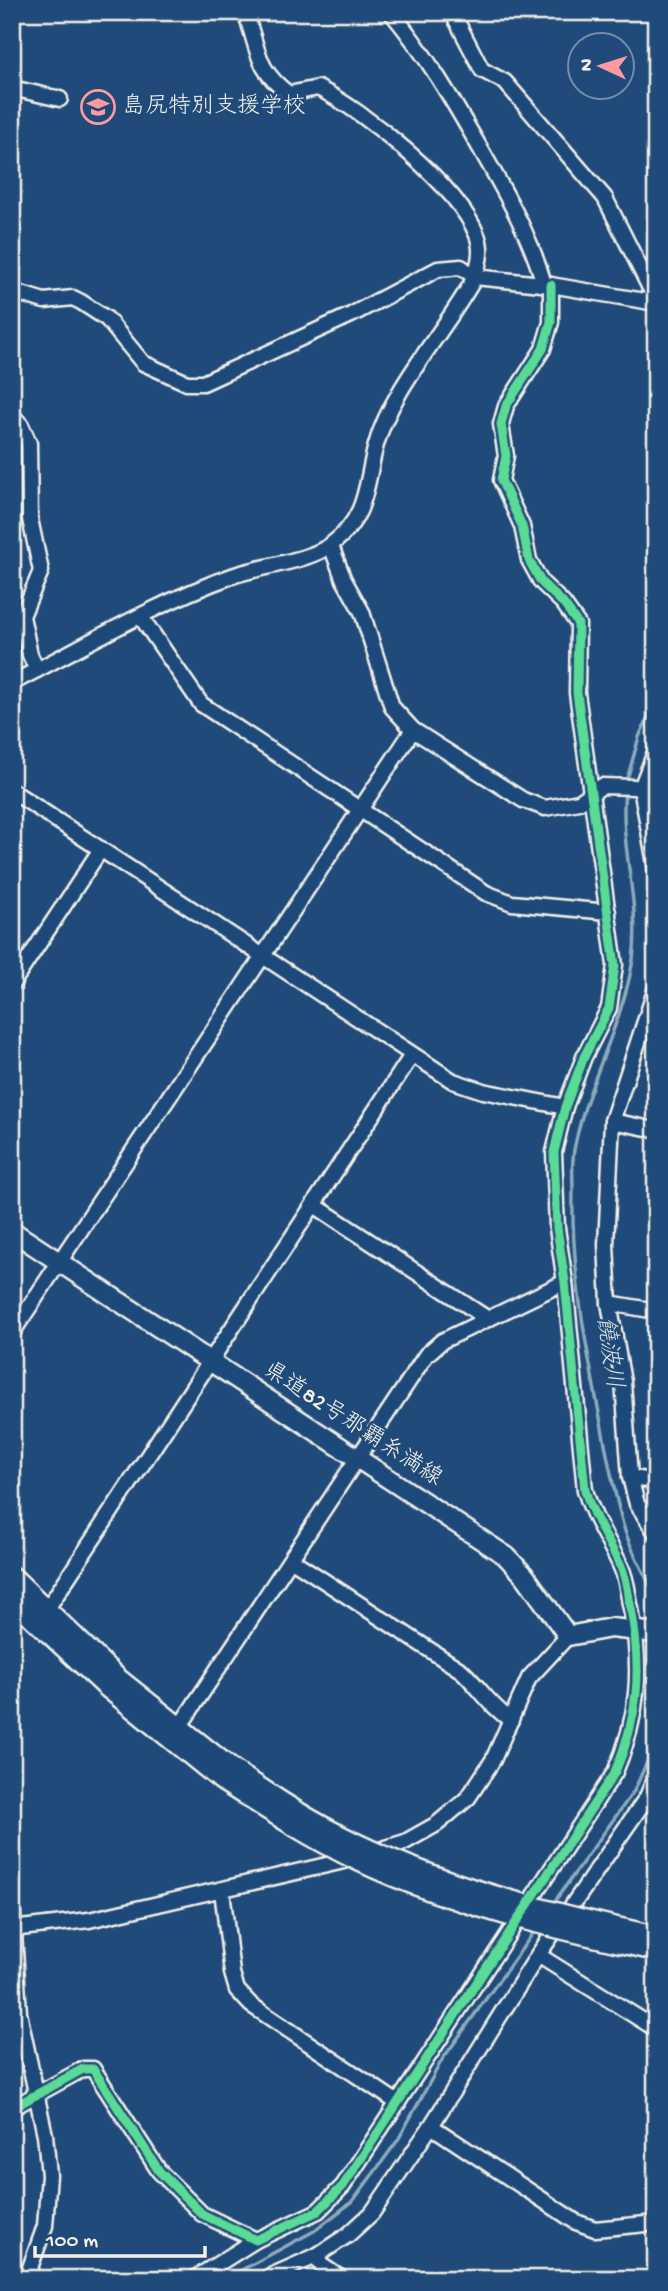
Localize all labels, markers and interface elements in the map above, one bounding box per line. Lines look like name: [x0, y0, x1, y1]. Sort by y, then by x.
north arrow: [566, 32, 636, 102]
text: N: [576, 58, 599, 72]
school or university icon: 島尻特別支援学校: [79, 88, 117, 126]
place label: 島尻特別支援学校: [122, 93, 306, 121]
water label: 饒波川: [589, 1315, 628, 1391]
street label: 県道82号那覇糸満線: [257, 1356, 447, 1493]
scale bar: [35, 2214, 205, 2258]
text: 100 m: [45, 2230, 98, 2255]

